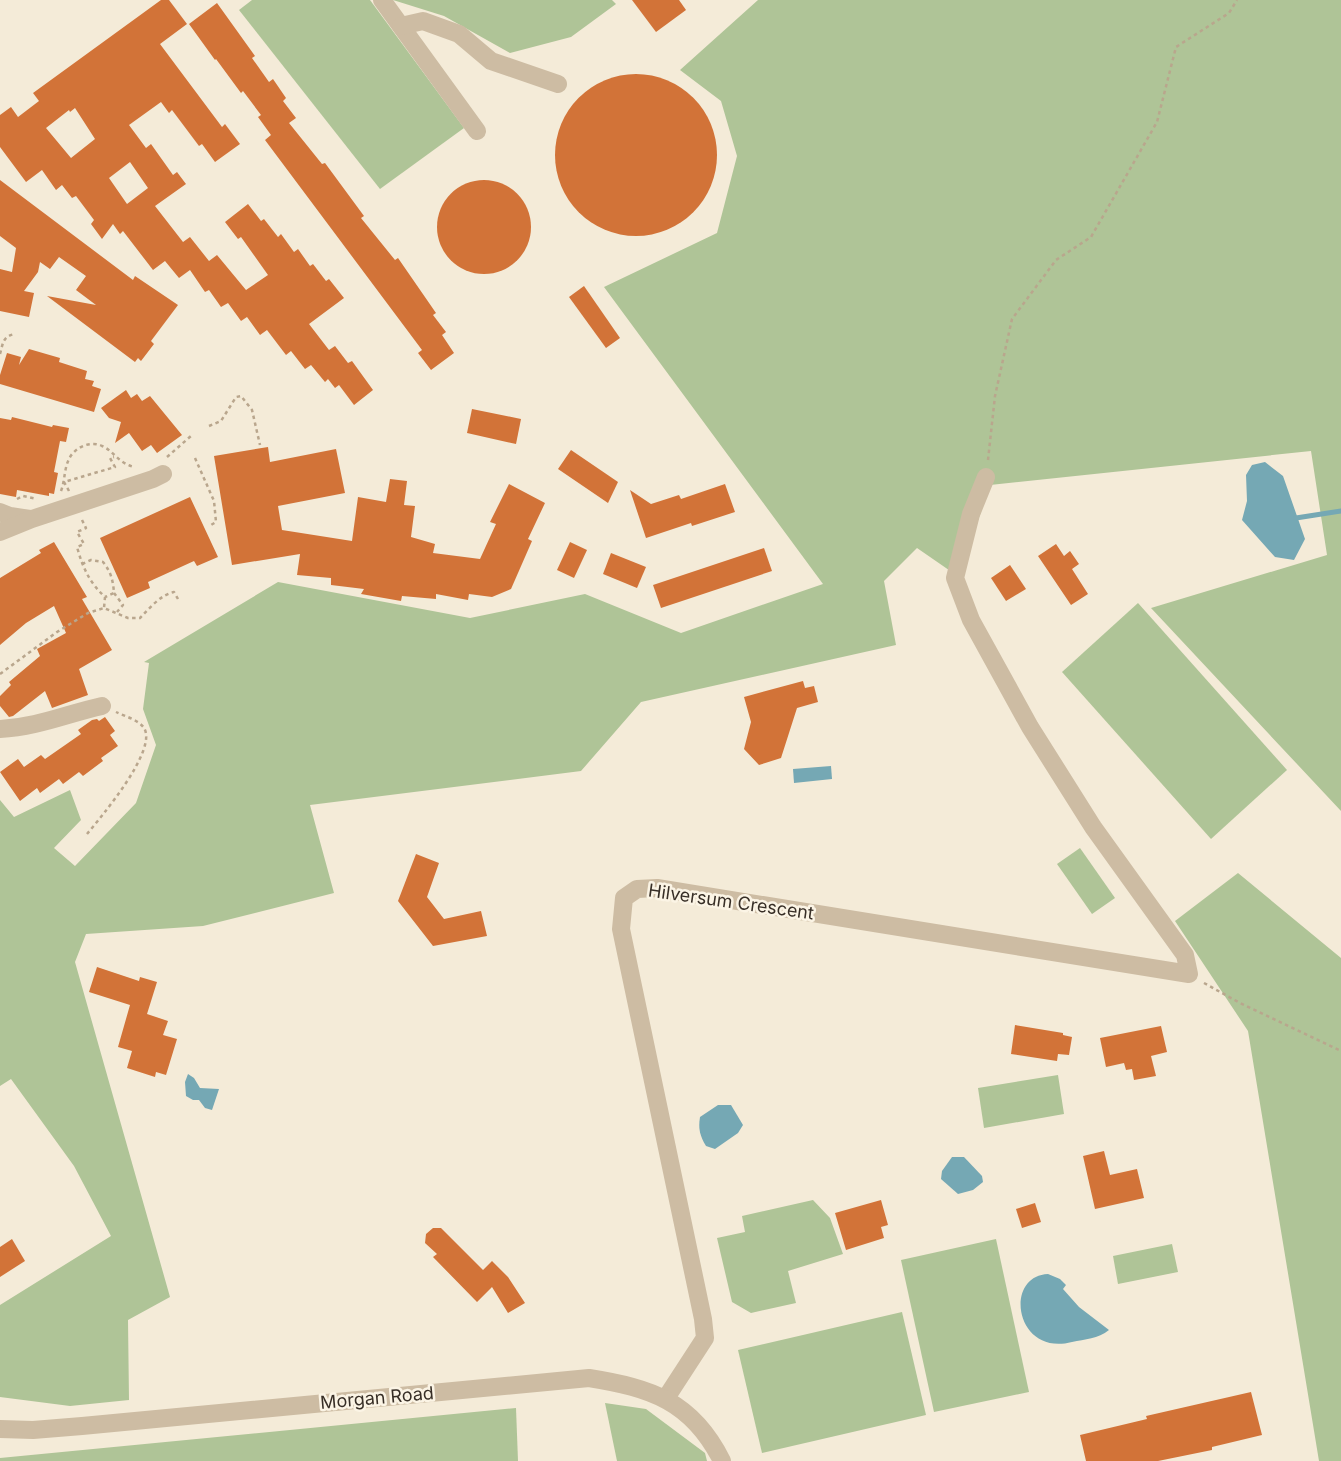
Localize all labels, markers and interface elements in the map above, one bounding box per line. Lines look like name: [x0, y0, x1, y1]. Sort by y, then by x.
street label: Hilversum Crescent: [647, 879, 815, 924]
street label: Morgan Road: [319, 1382, 435, 1413]

